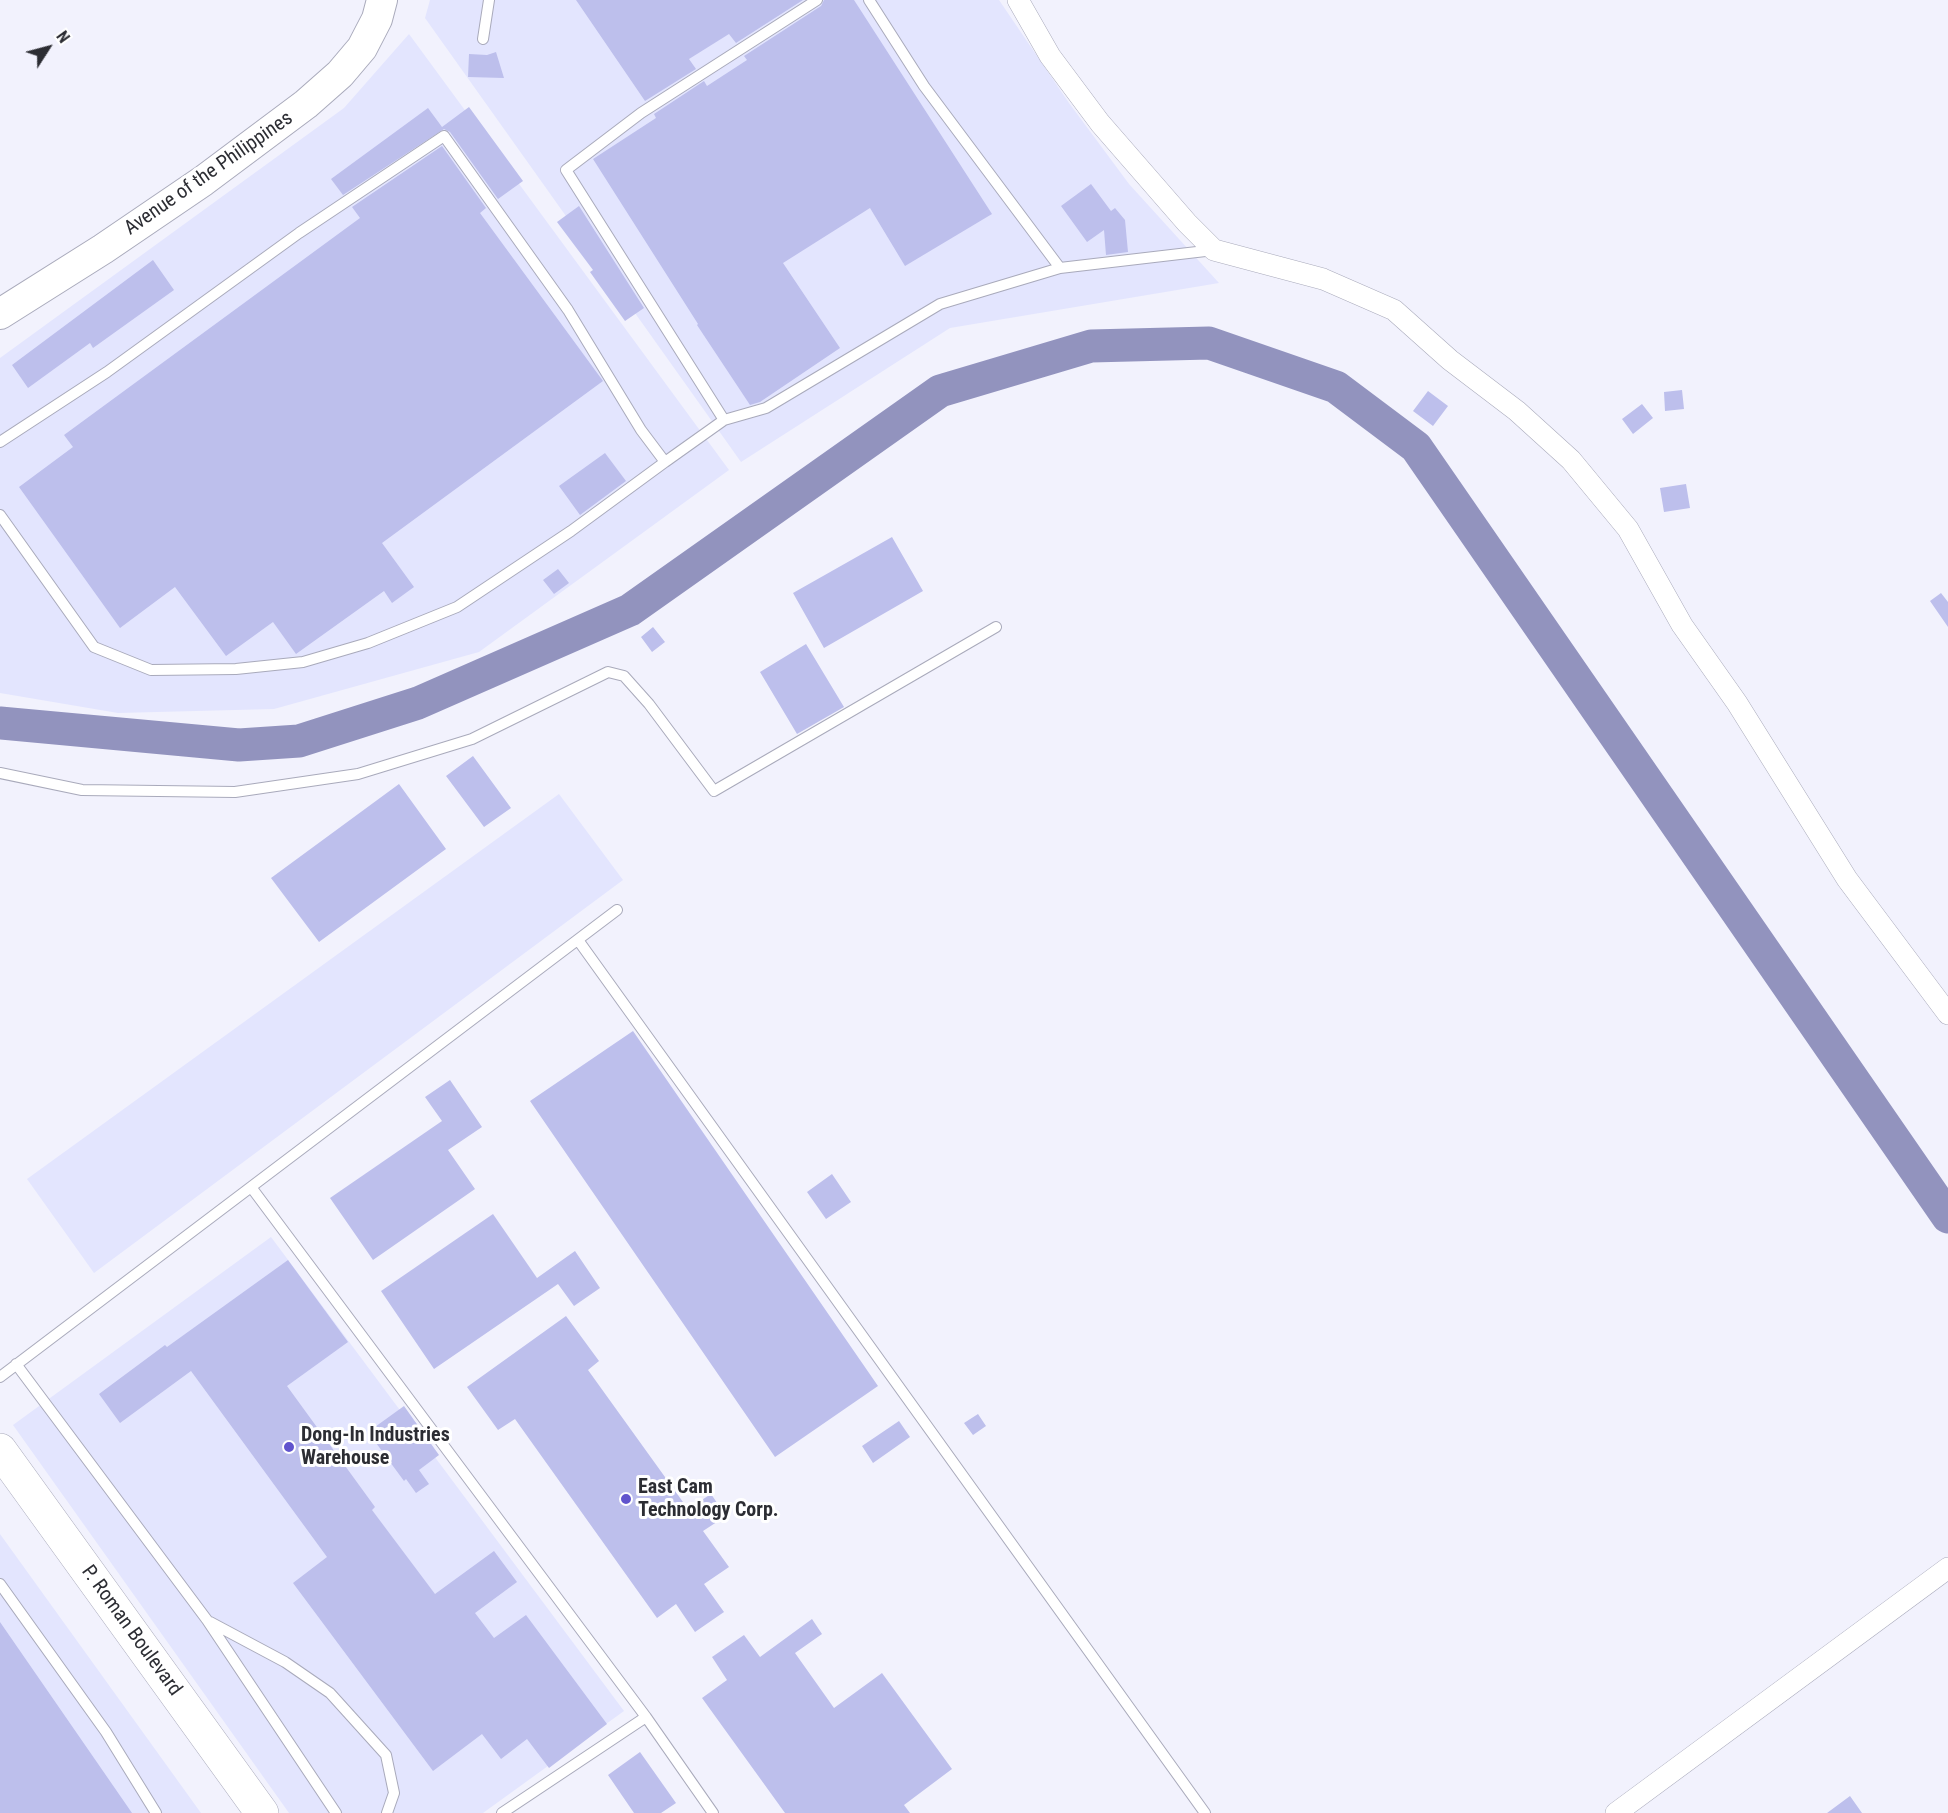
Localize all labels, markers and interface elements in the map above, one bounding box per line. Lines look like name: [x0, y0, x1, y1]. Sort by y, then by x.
north arrow: [18, 18, 78, 78]
text: N: [52, 28, 74, 47]
street label: Avenue of the Philippines: [120, 107, 298, 241]
place label: Dong-In Industries Warehouse: [301, 1424, 450, 1471]
marker: Dong-In Industries Warehouse: [282, 1440, 296, 1454]
place label: East Cam Technology Corp.: [638, 1476, 779, 1523]
marker: East Cam Technology Corp.: [619, 1492, 633, 1506]
street label: P. Roman Boulevard: [76, 1561, 186, 1701]

